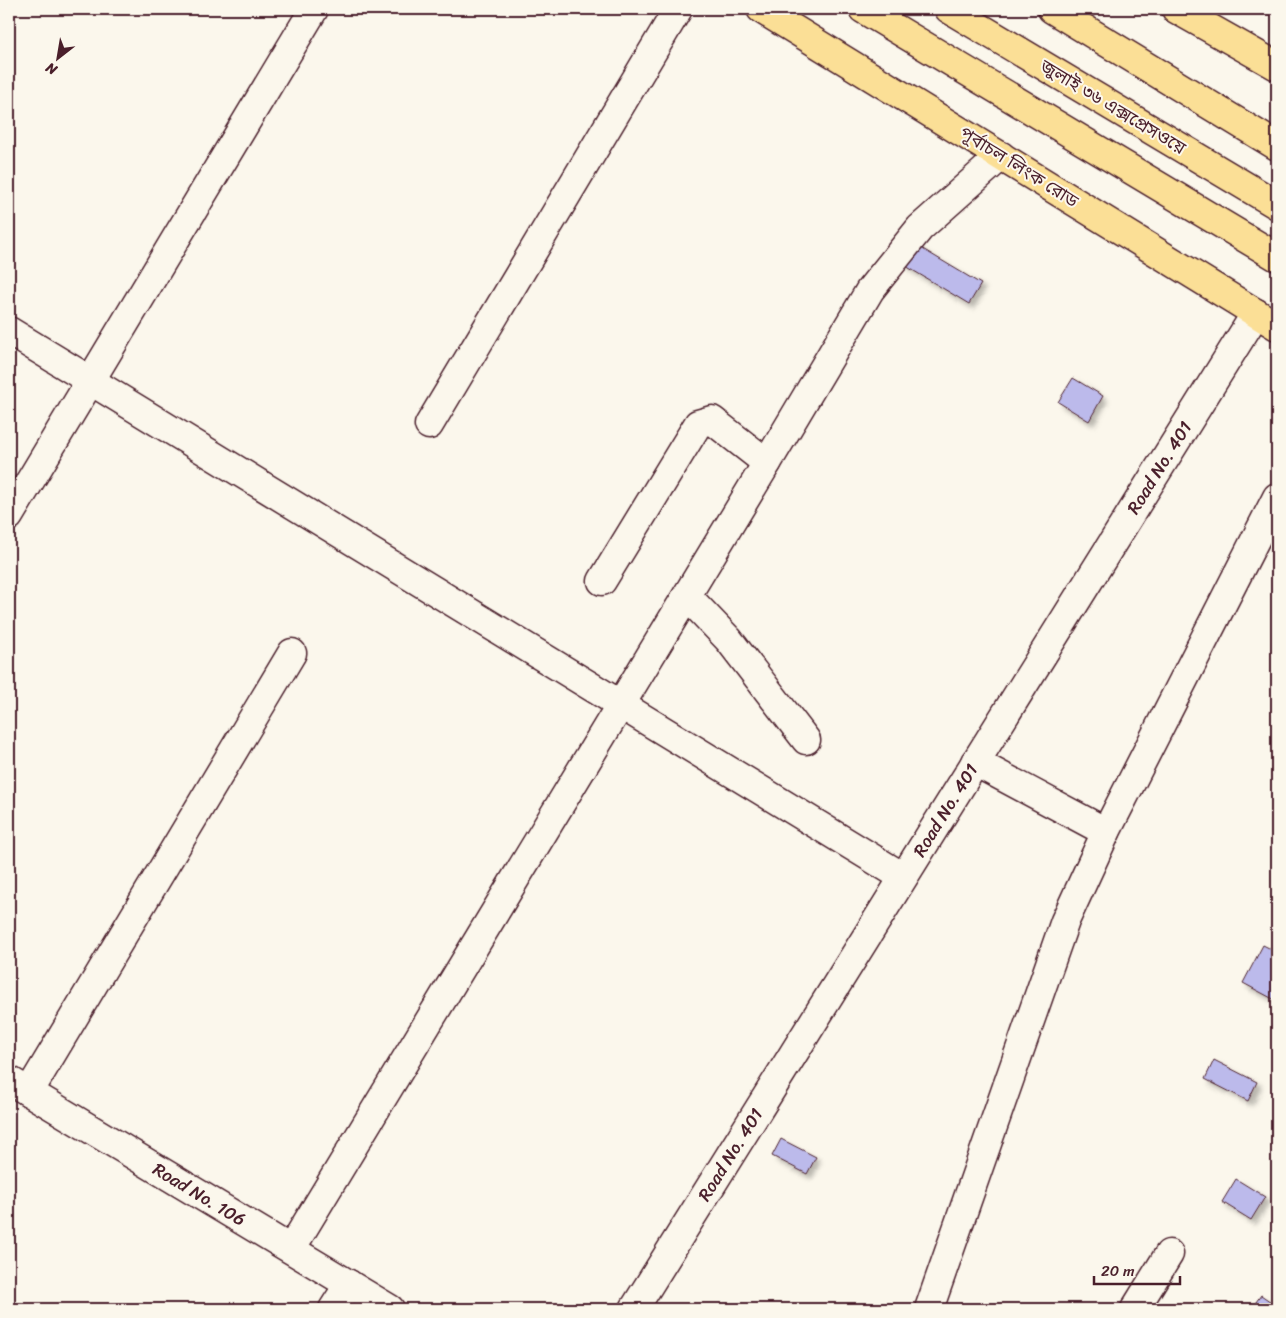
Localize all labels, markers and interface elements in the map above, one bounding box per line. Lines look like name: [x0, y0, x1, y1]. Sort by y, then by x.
north arrow: [32, 32, 82, 82]
street label: জুলাই ৩৬ এক্সপ্রেসওয়ে: [1033, 50, 1193, 164]
text: N: [41, 55, 63, 82]
street label: পূর্বাচল লিংক রোড: [953, 117, 1085, 217]
street label: Road No. 401: [1118, 414, 1201, 521]
street label: Road No. 401: [904, 757, 987, 863]
street label: Road No. 401: [689, 1101, 772, 1208]
street label: Road No. 106: [146, 1154, 252, 1235]
scale bar: [1094, 1253, 1180, 1285]
text: 20 m: [1101, 1258, 1135, 1284]

